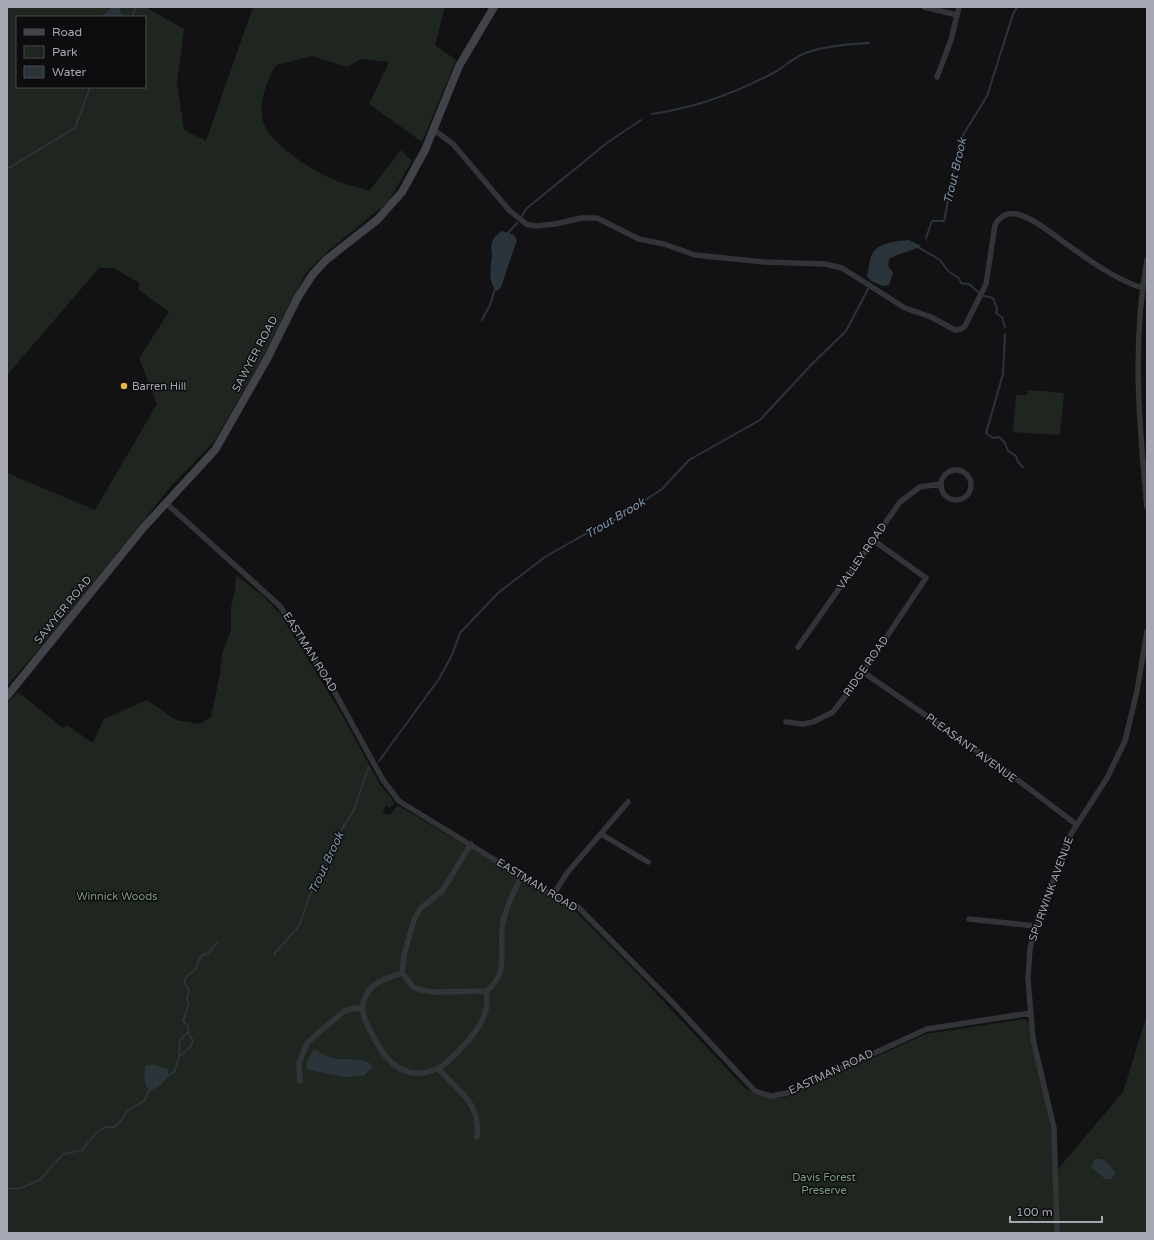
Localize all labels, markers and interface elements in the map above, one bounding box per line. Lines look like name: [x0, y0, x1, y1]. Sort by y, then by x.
legend: [16, 16, 146, 88]
text: Road: [52, 25, 82, 39]
text: Park: [52, 45, 78, 59]
text: Water: [52, 65, 87, 79]
water label: Trout Brook: [941, 135, 970, 205]
street label: SAWYER ROAD: [230, 314, 280, 394]
place label: Barren Hill: [132, 380, 186, 393]
marker: Barren Hill: [119, 381, 129, 391]
water label: Trout Brook: [583, 494, 649, 541]
street label: VALLEY ROAD: [834, 520, 890, 592]
street label: SAWYER ROAD: [32, 573, 94, 647]
street label: EASTMAN ROAD: [280, 610, 340, 694]
street label: RIDGE ROAD: [840, 633, 892, 699]
street label: PLEASANT AVENUE: [923, 711, 1019, 785]
water label: Trout Brook: [305, 828, 347, 896]
street label: SPURWINK AVENUE: [1026, 835, 1076, 943]
street label: EASTMAN ROAD: [494, 856, 580, 914]
park label: Winnick Woods: [77, 890, 157, 903]
street label: EASTMAN ROAD: [787, 1047, 875, 1097]
park label: Davis Forest Preserve: [792, 1171, 856, 1197]
scale bar: [1010, 1198, 1102, 1224]
text: 100 m: [1016, 1205, 1053, 1219]

